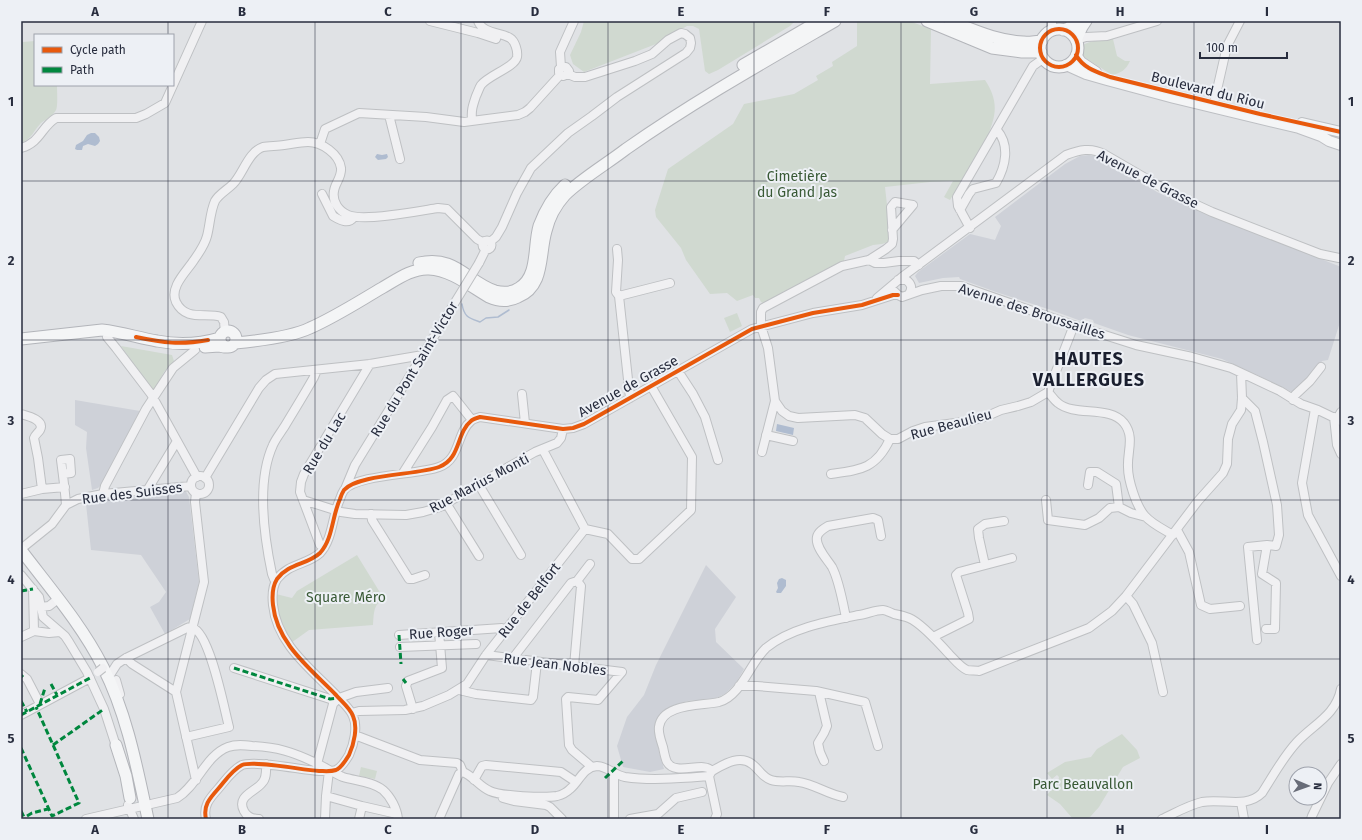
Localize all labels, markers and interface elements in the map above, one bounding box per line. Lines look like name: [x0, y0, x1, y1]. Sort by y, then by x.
text: A: [90, 4, 99, 19]
text: B: [238, 4, 246, 19]
text: C: [384, 4, 392, 19]
text: D: [531, 4, 540, 19]
text: E: [678, 4, 685, 19]
text: F: [824, 4, 831, 19]
text: G: [970, 4, 978, 19]
text: H: [1116, 4, 1124, 19]
text: I: [1265, 4, 1269, 19]
legend: [34, 34, 174, 86]
scale bar: [1200, 34, 1287, 60]
text: 100 m: [1206, 41, 1238, 55]
text: Cycle path: [70, 43, 126, 57]
text: Path: [70, 63, 94, 77]
street label: Boulevard du Riou: [1149, 68, 1267, 113]
text: 1: [8, 94, 14, 109]
text: 1: [1348, 94, 1354, 109]
street label: Avenue de Grasse: [1094, 147, 1201, 212]
park label: Cimetière du Grand Jas: [757, 168, 838, 201]
text: 2: [8, 253, 15, 268]
text: 2: [1348, 253, 1355, 268]
street label: Avenue des Broussailles: [957, 280, 1108, 343]
street label: Rue du Pont Saint-Victor: [367, 298, 462, 440]
district label: HAUTES VALLERGUES: [1032, 348, 1145, 391]
street label: Avenue de Grasse: [575, 352, 681, 421]
street label: Rue Beaulieu: [909, 405, 994, 444]
street label: Rue du Lac: [299, 409, 350, 477]
text: 3: [7, 413, 15, 428]
text: 3: [1347, 413, 1355, 428]
street label: Rue Marius Monti: [426, 450, 532, 517]
street label: Rue des Suisses: [81, 479, 184, 508]
street label: Rue de Belfort: [495, 558, 565, 641]
text: 4: [7, 572, 15, 587]
text: 4: [1347, 572, 1355, 587]
park label: Square Méro: [306, 589, 386, 606]
street label: Rue Roger: [408, 622, 474, 643]
street label: Rue Jean Nobles: [503, 650, 608, 679]
text: 5: [8, 731, 15, 746]
text: 5: [1348, 731, 1355, 746]
north arrow: [1288, 766, 1328, 806]
park label: Parc Beauvallon: [1033, 776, 1133, 793]
text: N: [1311, 782, 1324, 790]
text: A: [90, 822, 99, 837]
text: B: [238, 822, 246, 837]
text: C: [384, 822, 392, 837]
text: D: [531, 822, 540, 837]
text: E: [678, 822, 685, 837]
text: F: [824, 822, 831, 837]
text: G: [970, 822, 978, 837]
text: H: [1116, 822, 1124, 837]
text: I: [1265, 822, 1269, 837]

